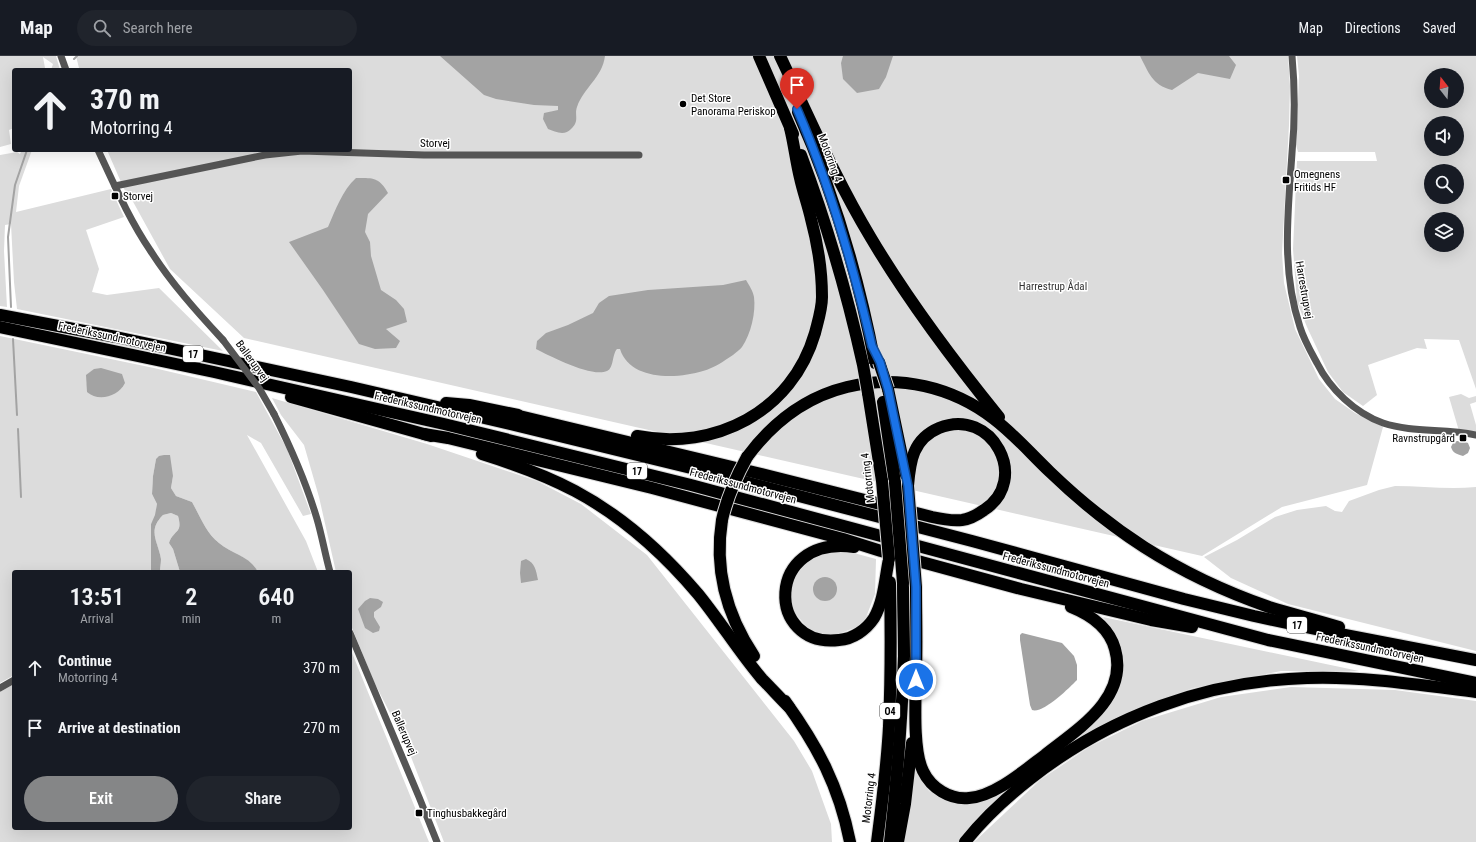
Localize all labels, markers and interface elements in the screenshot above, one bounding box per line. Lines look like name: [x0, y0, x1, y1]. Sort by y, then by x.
search box: [77, 10, 357, 46]
text: Map: [20, 16, 53, 39]
icon: search: [91, 17, 113, 39]
text: Search here: [123, 19, 193, 37]
text: Map: [1299, 20, 1323, 36]
text: Directions: [1345, 20, 1401, 36]
text: Saved: [1423, 20, 1456, 36]
pin: [780, 68, 814, 109]
north arrow: [1424, 68, 1464, 108]
map controls: [1424, 68, 1464, 252]
icon: arrive: [786, 74, 808, 96]
text: 370 m: [90, 83, 160, 116]
icon: ahead: [24, 84, 76, 136]
place label: Det Store Panorama Periskop: [691, 92, 776, 118]
marker: Det Store Panorama Periskop: [678, 99, 688, 109]
button: sound: [1424, 116, 1464, 156]
text: Motorring 4: [90, 117, 173, 138]
street label: Motorring 4: [815, 132, 845, 184]
street label: Storvej: [420, 137, 450, 150]
button: search: [1424, 164, 1464, 204]
place label: Omegnens Fritids HF: [1294, 168, 1340, 194]
marker: Omegnens Fritids HF: [1281, 175, 1291, 185]
place label: Storvej: [123, 190, 153, 203]
marker: Storvej: [110, 191, 120, 201]
button: layers: [1424, 212, 1464, 252]
street label: Harrestrupvej: [1293, 260, 1315, 320]
park label: Harrestrup Ådal: [1019, 279, 1087, 293]
street label: Frederikssundmotorvejen: [57, 319, 167, 355]
street label: Ballerupvej: [233, 338, 271, 384]
road number: 17: [183, 346, 203, 362]
street label: Frederikssundmotorvejen: [373, 389, 483, 427]
place label: Ravnstrupgård: [1392, 432, 1455, 445]
marker: Ravnstrupgård: [1458, 433, 1468, 443]
street label: Motorring 4: [858, 452, 878, 504]
road number: 17: [627, 463, 647, 479]
street label: Frederikssundmotorvejen: [688, 466, 798, 506]
street label: Frederikssundmotorvejen: [1001, 550, 1111, 590]
text: 13:51: [70, 583, 124, 611]
text: 2: [185, 583, 197, 611]
text: 640: [258, 583, 294, 611]
text: Arrival: [80, 611, 113, 626]
text: min: [182, 611, 201, 626]
text: m: [271, 611, 281, 626]
road number: 17: [1287, 617, 1307, 633]
street label: Frederikssundmotorvejen: [1315, 630, 1425, 666]
text: Continue: [58, 652, 112, 670]
icon: ahead: [24, 657, 46, 679]
text: 370 m: [303, 659, 340, 677]
position arrow: [895, 659, 937, 701]
text: Motorring 4: [58, 670, 118, 685]
road number: O4: [880, 703, 900, 719]
street label: Ballerupvej: [389, 708, 419, 758]
icon: arrive: [24, 717, 46, 739]
text: Arrive at destination: [58, 719, 181, 737]
text: 270 m: [303, 719, 340, 737]
street label: Motorring 4: [859, 772, 879, 824]
button: Exit: [24, 776, 178, 822]
button: Share: [186, 776, 340, 822]
place label: Tinghusbakkegård: [427, 807, 507, 820]
marker: Tinghusbakkegård: [414, 808, 424, 818]

